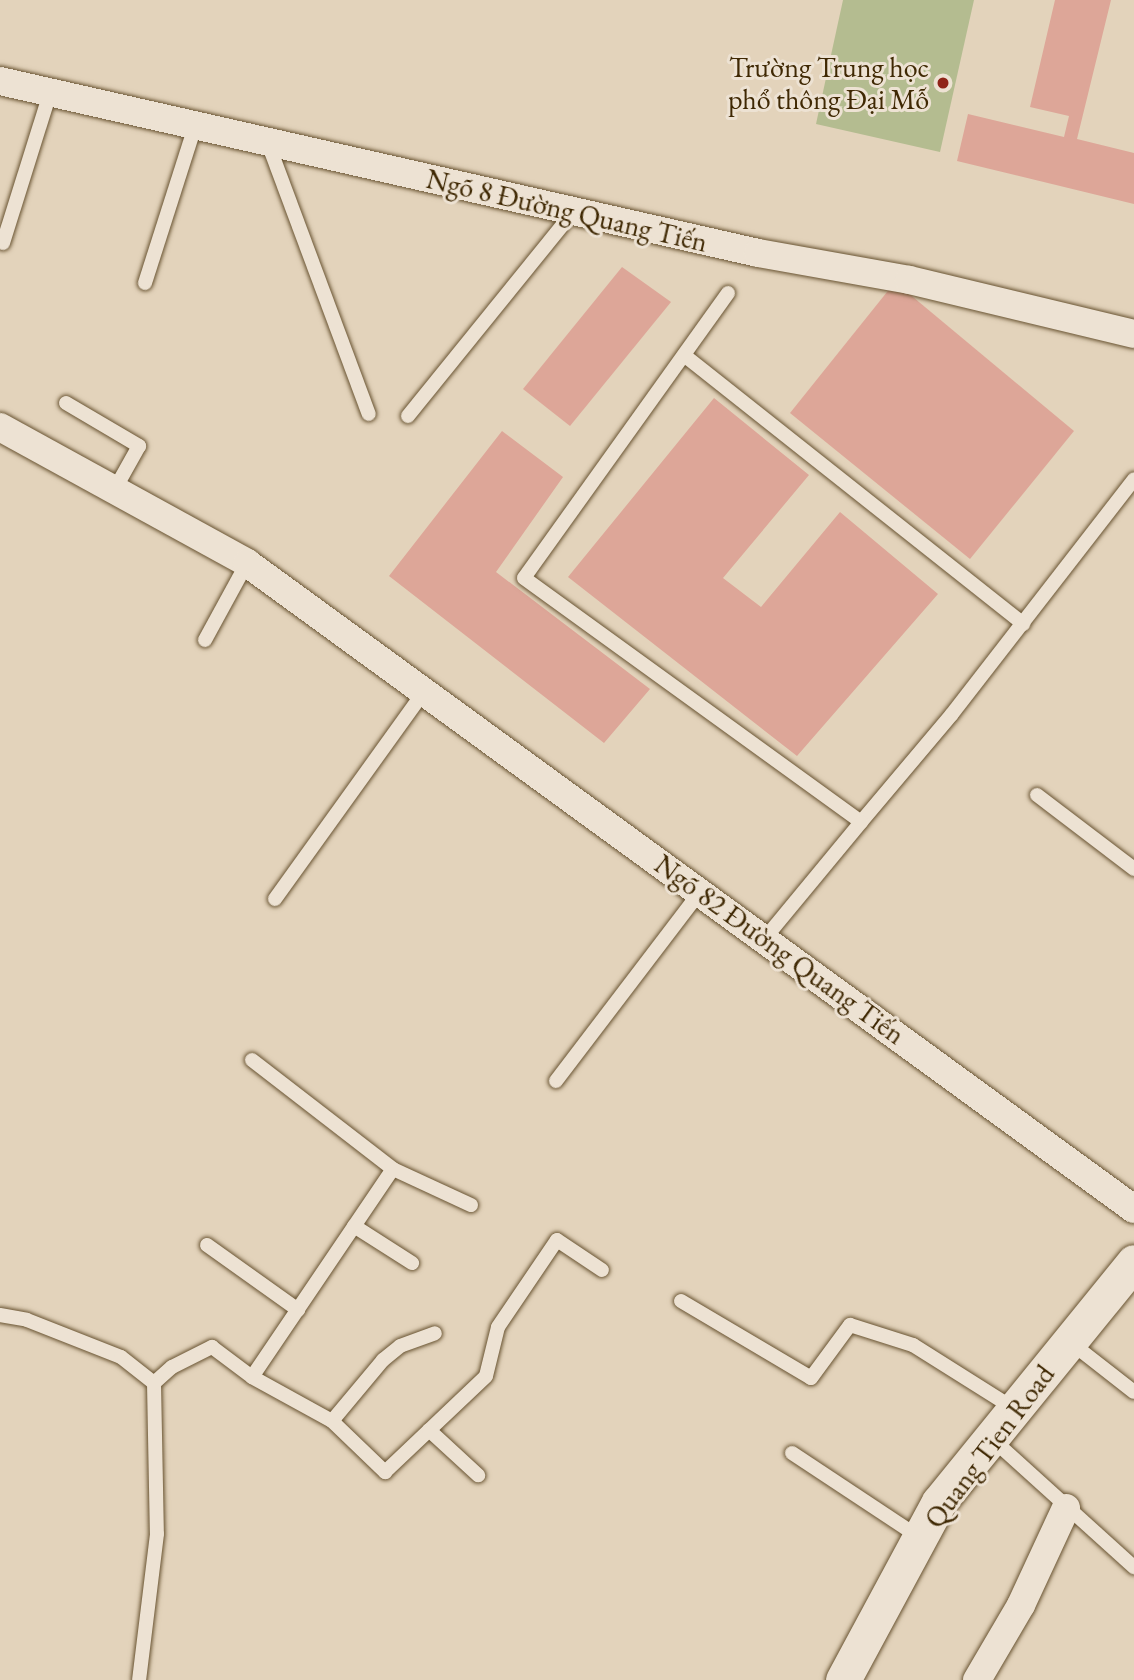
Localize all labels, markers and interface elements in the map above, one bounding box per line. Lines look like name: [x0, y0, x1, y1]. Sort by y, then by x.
place label: Trường Trung học phổ thông Đại Mỗ: [728, 50, 929, 116]
marker: Trường Trung học phổ thông Đại Mỗ: [935, 75, 951, 91]
street label: Ngõ 8 Đường Quang Tiến: [423, 161, 711, 259]
street label: Ngõ 82 Đường Quang Tiến: [648, 847, 912, 1051]
street label: Quang Tien Road: [917, 1358, 1061, 1534]

